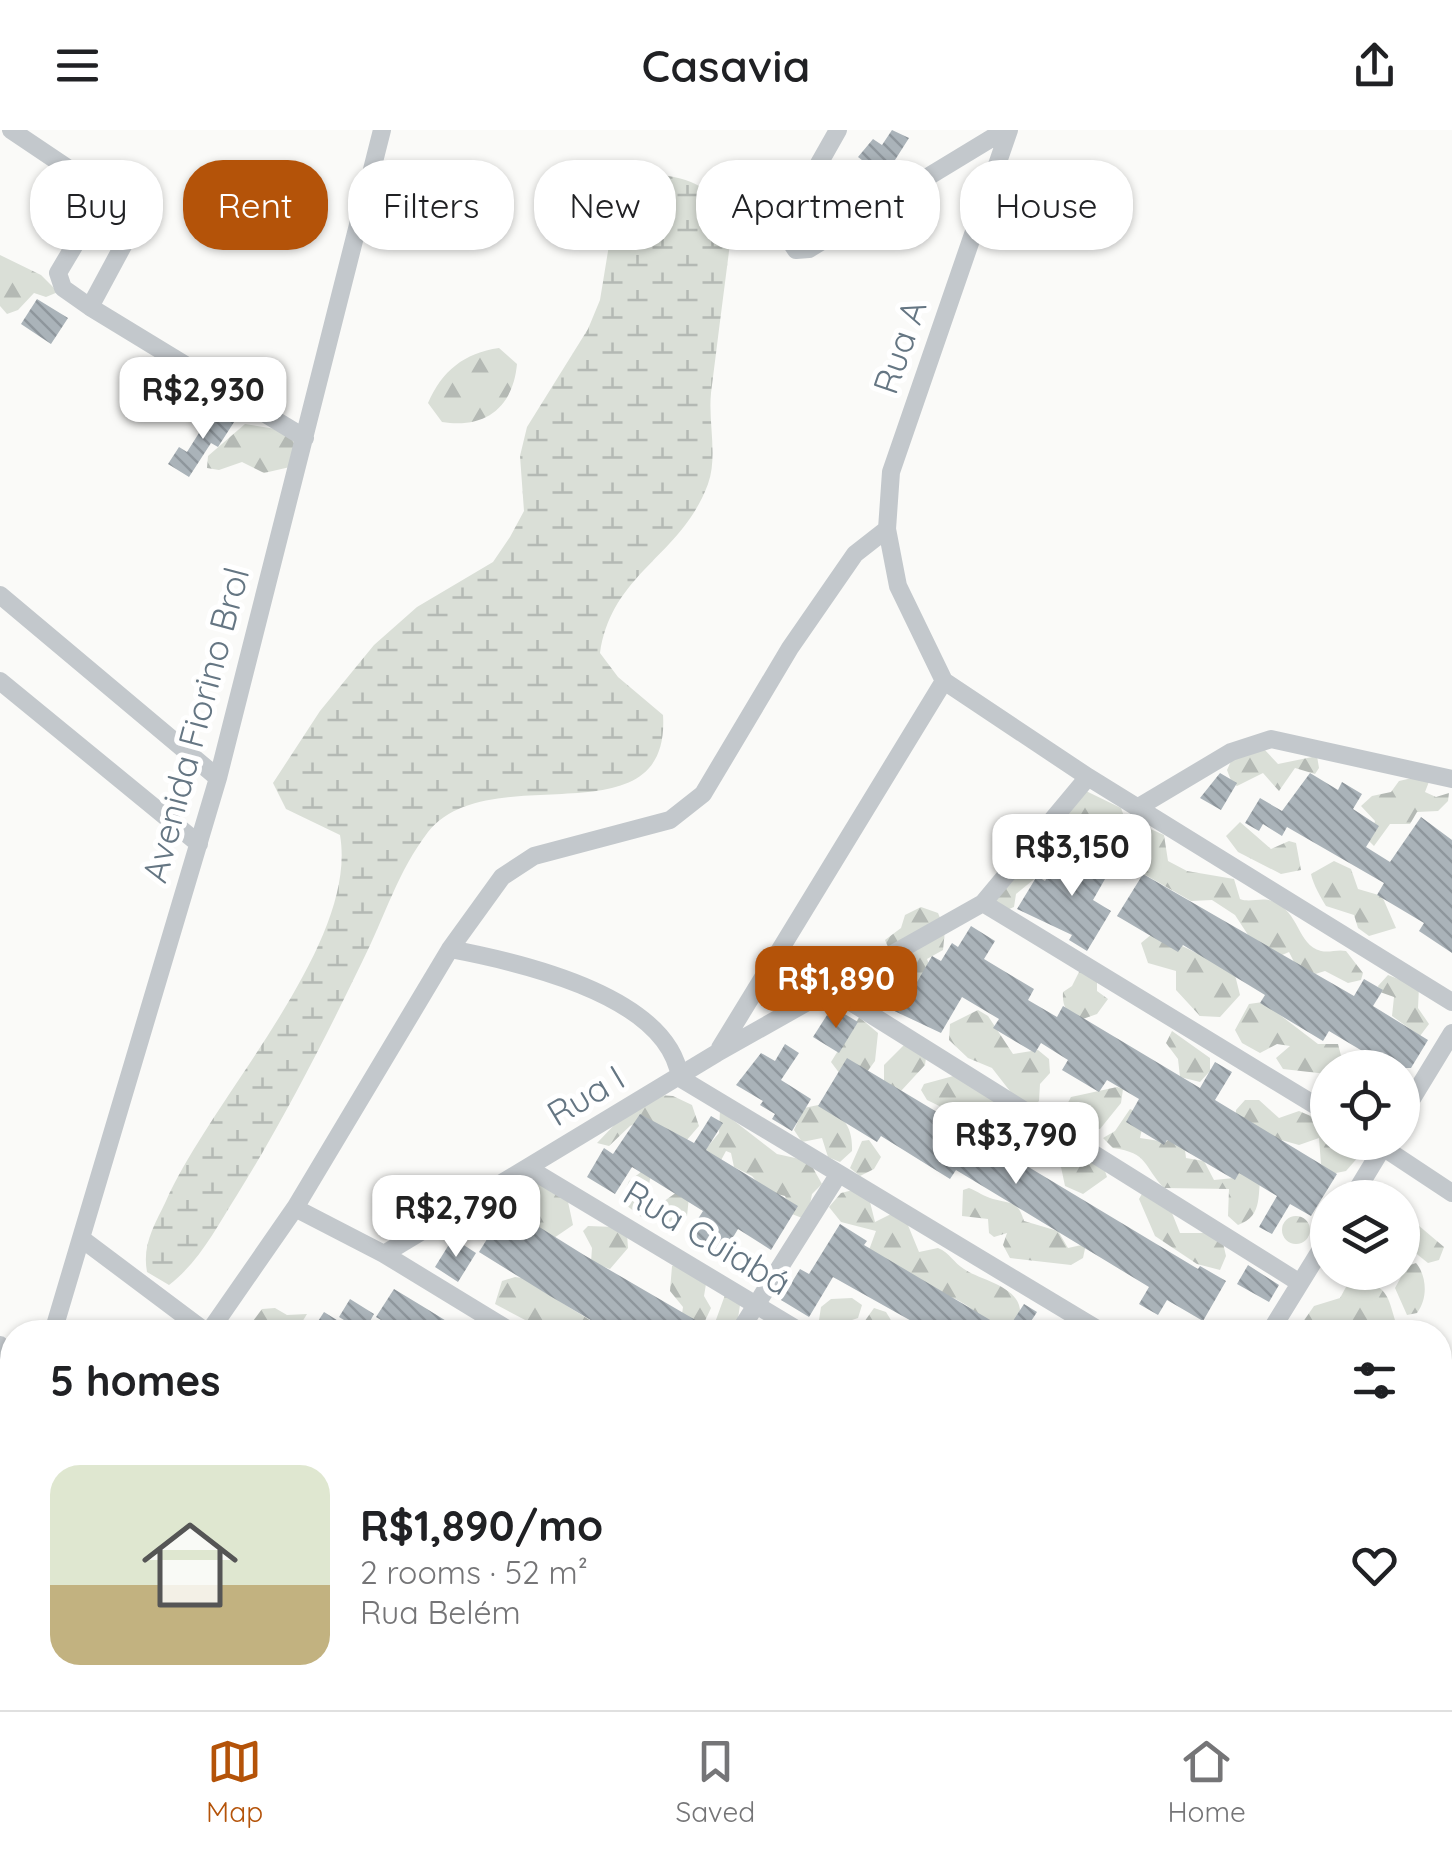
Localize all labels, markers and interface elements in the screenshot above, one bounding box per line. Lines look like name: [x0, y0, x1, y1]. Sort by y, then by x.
text: Casavia: [642, 37, 810, 93]
icon: menu: [50, 38, 105, 93]
icon: share: [1347, 38, 1402, 93]
chip: Buy: [30, 160, 163, 250]
chip: Rent: [183, 160, 328, 250]
chip: Filters: [348, 160, 514, 250]
chip: New: [534, 160, 676, 250]
chip: Apartment: [696, 160, 940, 250]
chip: House: [960, 160, 1133, 250]
street label: Rua A: [863, 294, 936, 399]
pin: R$2,930: [111, 357, 295, 442]
text: R$2,930: [141, 369, 265, 409]
street label: Avenida Fiorino Brol: [132, 562, 258, 887]
pin: R$3,150: [980, 814, 1164, 899]
text: R$3,150: [1014, 826, 1130, 866]
pin: R$1,890: [744, 946, 928, 1031]
text: R$1,890: [777, 958, 895, 998]
map controls: [1310, 1050, 1420, 1290]
button: locate: [1310, 1050, 1420, 1160]
street label: Rua I: [539, 1055, 632, 1135]
pin: R$3,790: [924, 1102, 1108, 1187]
text: R$3,790: [955, 1114, 1077, 1154]
street label: Rua Cuiabá: [616, 1170, 799, 1304]
pin: R$2,790: [364, 1175, 548, 1260]
button: layers: [1310, 1180, 1420, 1290]
text: R$2,790: [394, 1187, 518, 1227]
icon: filters: [1347, 1353, 1402, 1408]
text: 5 homes: [50, 1354, 221, 1407]
text: R$1,890/mo: [360, 1499, 603, 1552]
icon: home: [130, 1505, 250, 1625]
icon: heart: [1347, 1538, 1402, 1593]
text: 2 rooms · 52 m²: [360, 1552, 588, 1592]
text: Rua Belém: [360, 1592, 521, 1632]
tab: Map: [206, 1734, 263, 1829]
tab: Saved: [675, 1734, 755, 1829]
tab: Home: [1167, 1734, 1246, 1829]

